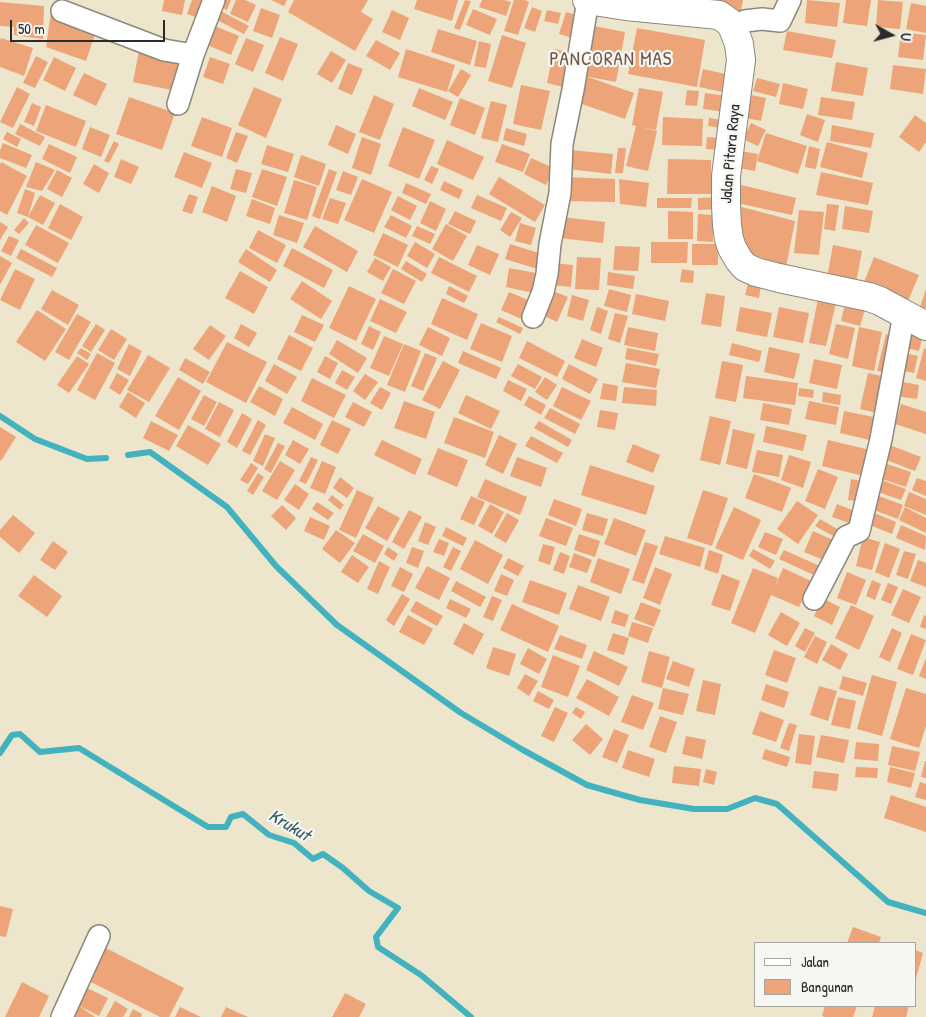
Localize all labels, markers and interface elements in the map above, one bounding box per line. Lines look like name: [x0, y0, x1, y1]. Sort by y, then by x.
scale bar: [12, 10, 168, 42]
north arrow: [866, 10, 916, 60]
text: 50 m: [18, 18, 45, 39]
text: U: [896, 32, 916, 42]
district label: PANCORAN MAS: [548, 49, 674, 71]
street label: Jalan Pitara Raya: [717, 104, 745, 204]
water label: Krukut: [264, 805, 314, 847]
legend: [754, 942, 916, 1007]
text: Jalan: [801, 951, 829, 972]
text: Bangunan: [801, 976, 853, 997]

